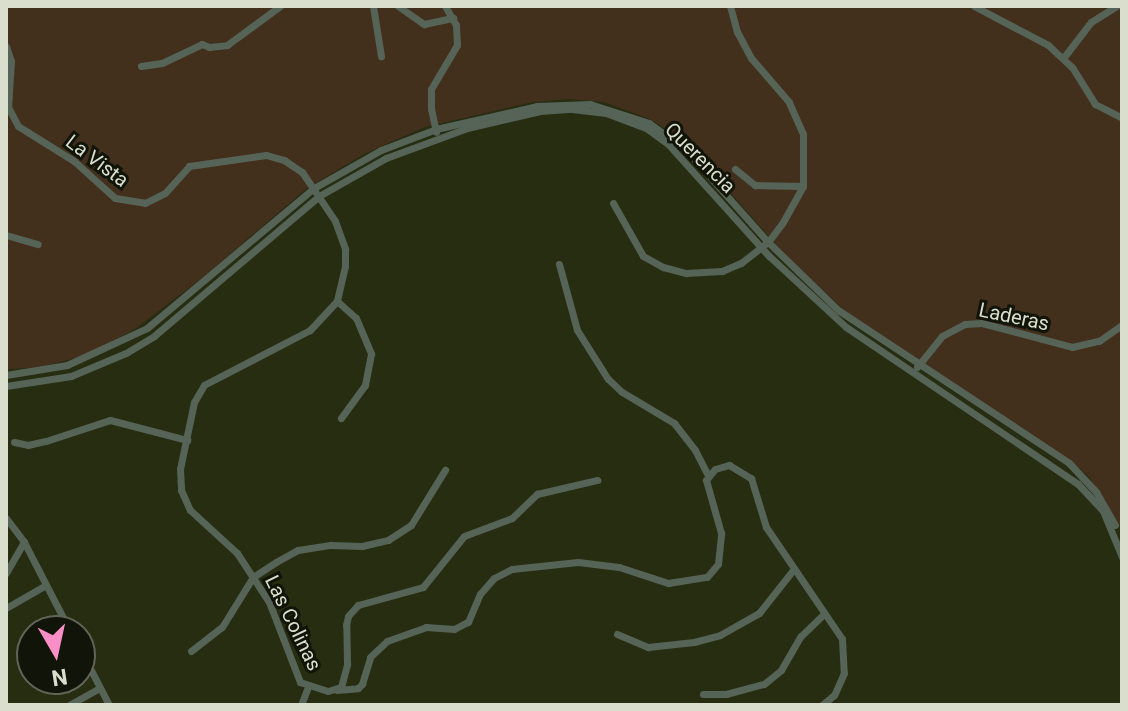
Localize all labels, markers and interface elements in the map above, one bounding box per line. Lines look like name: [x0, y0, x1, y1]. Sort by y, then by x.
street label: Querencia: [660, 118, 740, 198]
street label: La Vista: [61, 130, 133, 192]
street label: Laderas: [977, 298, 1051, 336]
street label: Las Colinas: [260, 571, 326, 675]
north arrow: [16, 615, 96, 695]
text: N: [50, 664, 69, 691]

